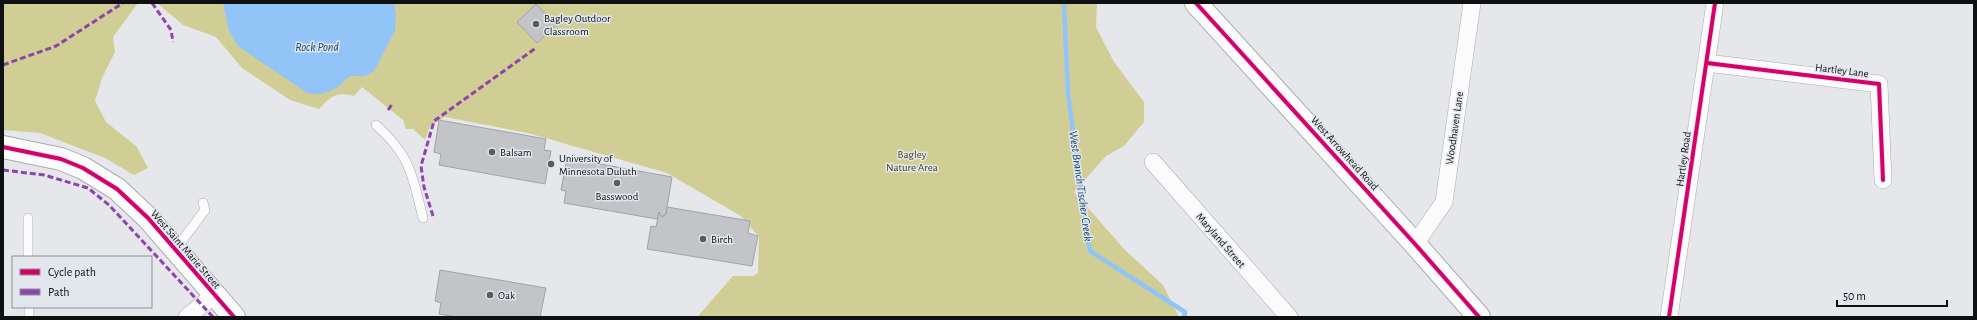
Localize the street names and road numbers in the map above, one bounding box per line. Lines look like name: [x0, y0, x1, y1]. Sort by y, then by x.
street label: Hartley Lane: [1815, 62, 1869, 79]
street label: Woodhaven Lane: [1444, 91, 1465, 165]
street label: West Arrowhead Road: [1309, 114, 1381, 193]
street label: Hartley Road: [1674, 131, 1693, 187]
street label: West Saint Marie Street: [149, 208, 223, 291]
street label: Maryland Street: [1194, 211, 1248, 270]

